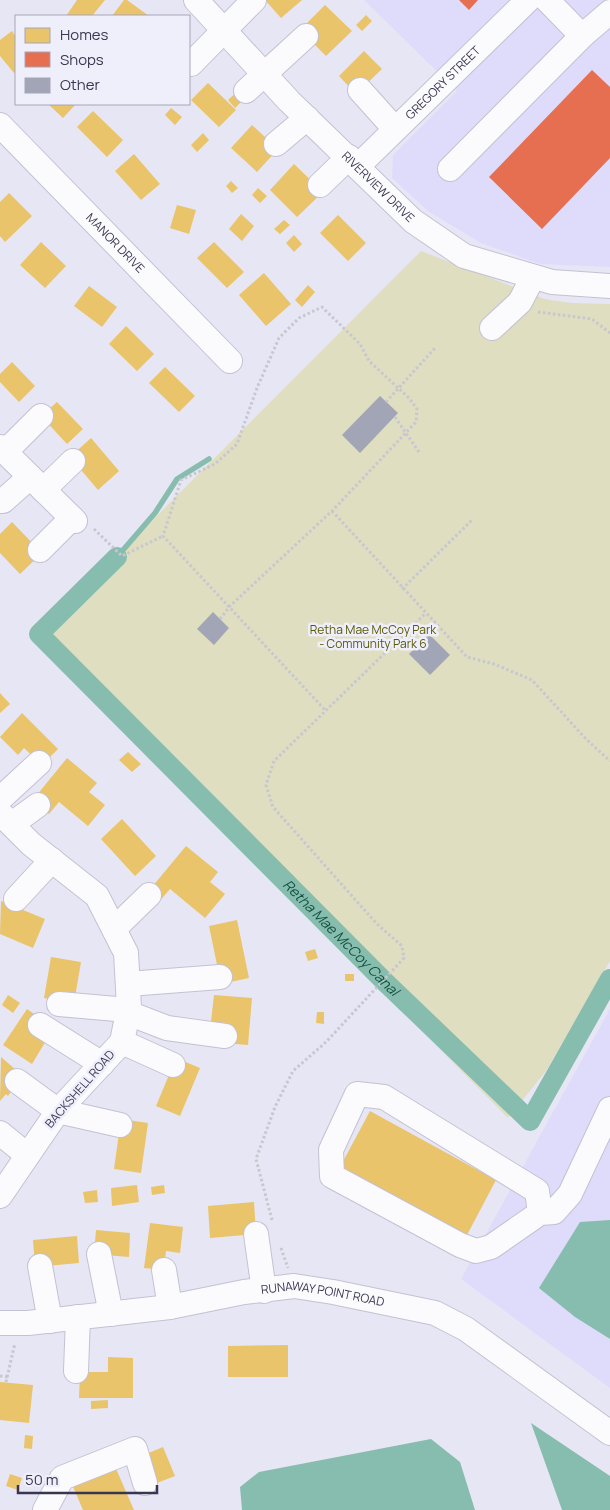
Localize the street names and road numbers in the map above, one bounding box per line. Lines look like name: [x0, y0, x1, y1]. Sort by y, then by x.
street label: GREGORY STREET: [402, 41, 485, 123]
street label: RIVERVIEW DRIVE: [338, 147, 418, 226]
street label: MANOR DRIVE: [83, 209, 149, 276]
street label: BACKSHELL ROAD: [41, 1046, 118, 1131]
street label: RUNAWAY POINT ROAD: [260, 1277, 386, 1310]

